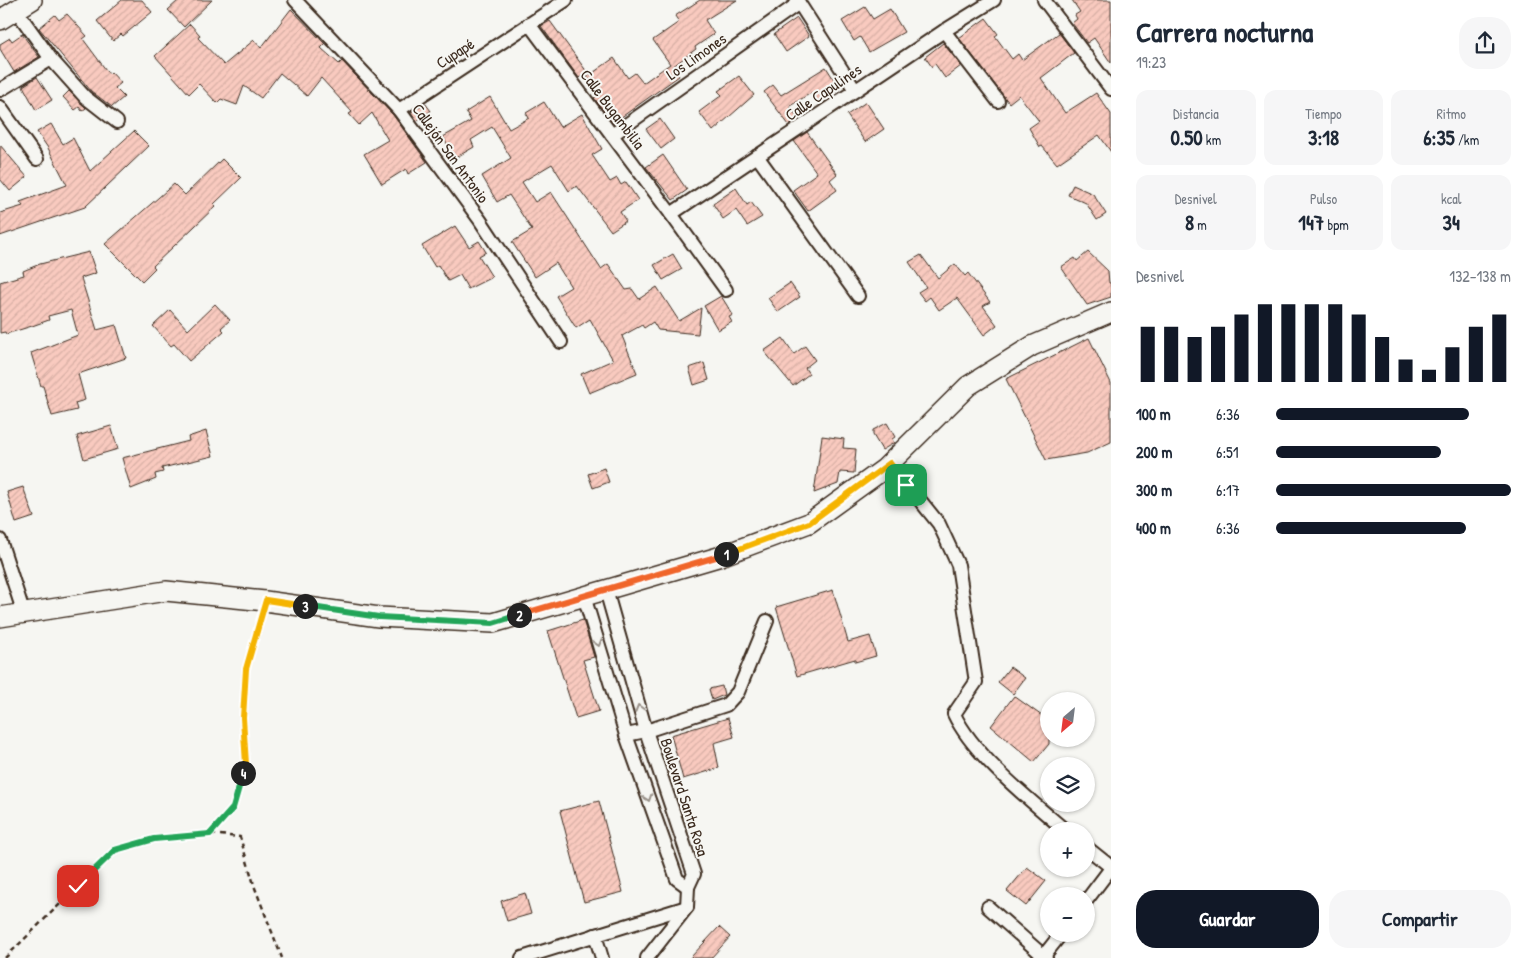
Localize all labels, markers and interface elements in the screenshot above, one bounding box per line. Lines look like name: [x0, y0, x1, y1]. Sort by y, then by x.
text: Carrera nocturna: [1136, 13, 1313, 51]
button: share: [1459, 17, 1511, 69]
street label: Los Limones: [661, 27, 731, 85]
street label: Cupapé: [432, 32, 479, 74]
text: 19:23: [1136, 51, 1166, 73]
street label: Calle Capulines: [780, 58, 866, 126]
street label: Calle Bugambilia: [576, 64, 650, 154]
street label: Callejón San Antonio: [407, 99, 495, 208]
text: Distancia: [1173, 104, 1219, 123]
text: Tiempo: [1305, 104, 1342, 123]
text: Ritmo: [1436, 104, 1466, 123]
text: 0.50: [1170, 123, 1203, 152]
text: 3:18: [1308, 123, 1339, 152]
text: 6:35: [1423, 123, 1455, 152]
text: km: [1203, 130, 1221, 149]
text: /km: [1455, 130, 1479, 149]
text: Desnivel: [1175, 189, 1217, 208]
text: Pulso: [1310, 189, 1337, 208]
text: kcal: [1441, 189, 1461, 208]
text: 8: [1185, 208, 1194, 237]
text: 147: [1298, 208, 1324, 237]
text: 34: [1443, 208, 1460, 237]
text: m: [1194, 215, 1207, 234]
text: bpm: [1324, 215, 1349, 234]
text: Desnivel: [1136, 265, 1184, 287]
text: 132–138 m: [1449, 265, 1511, 287]
text: 100 m: [1136, 403, 1171, 425]
text: 6:36: [1216, 403, 1240, 425]
text: 200 m: [1136, 441, 1172, 463]
text: 6:51: [1216, 441, 1239, 463]
pin: [885, 464, 927, 506]
icon: arrive: [892, 471, 920, 499]
text: 300 m: [1136, 479, 1172, 501]
text: 6:17: [1216, 479, 1240, 501]
text: 400 m: [1136, 517, 1171, 539]
text: 6:36: [1216, 517, 1240, 539]
pin: 1: [714, 542, 738, 566]
text: 1: [724, 545, 729, 564]
pin: 3: [292, 594, 318, 618]
text: 3: [302, 597, 309, 616]
pin: 2: [506, 602, 532, 628]
text: 2: [516, 606, 523, 625]
one-way arrow: [593, 638, 603, 647]
north arrow: [1040, 692, 1095, 748]
map controls: [1040, 692, 1095, 942]
one-way arrow: [635, 704, 645, 712]
street label: Boulevard Santa Rosa: [656, 735, 714, 859]
button: layers: [1040, 757, 1095, 812]
pin: 4: [230, 760, 256, 786]
text: 4: [241, 764, 246, 783]
one-way arrow: [642, 793, 652, 801]
button: +: [1040, 822, 1095, 877]
pin: [57, 865, 99, 907]
icon: check: [64, 872, 92, 900]
button: −: [1040, 887, 1095, 942]
button: Guardar: [1136, 890, 1319, 948]
button: Compartir: [1329, 890, 1511, 948]

